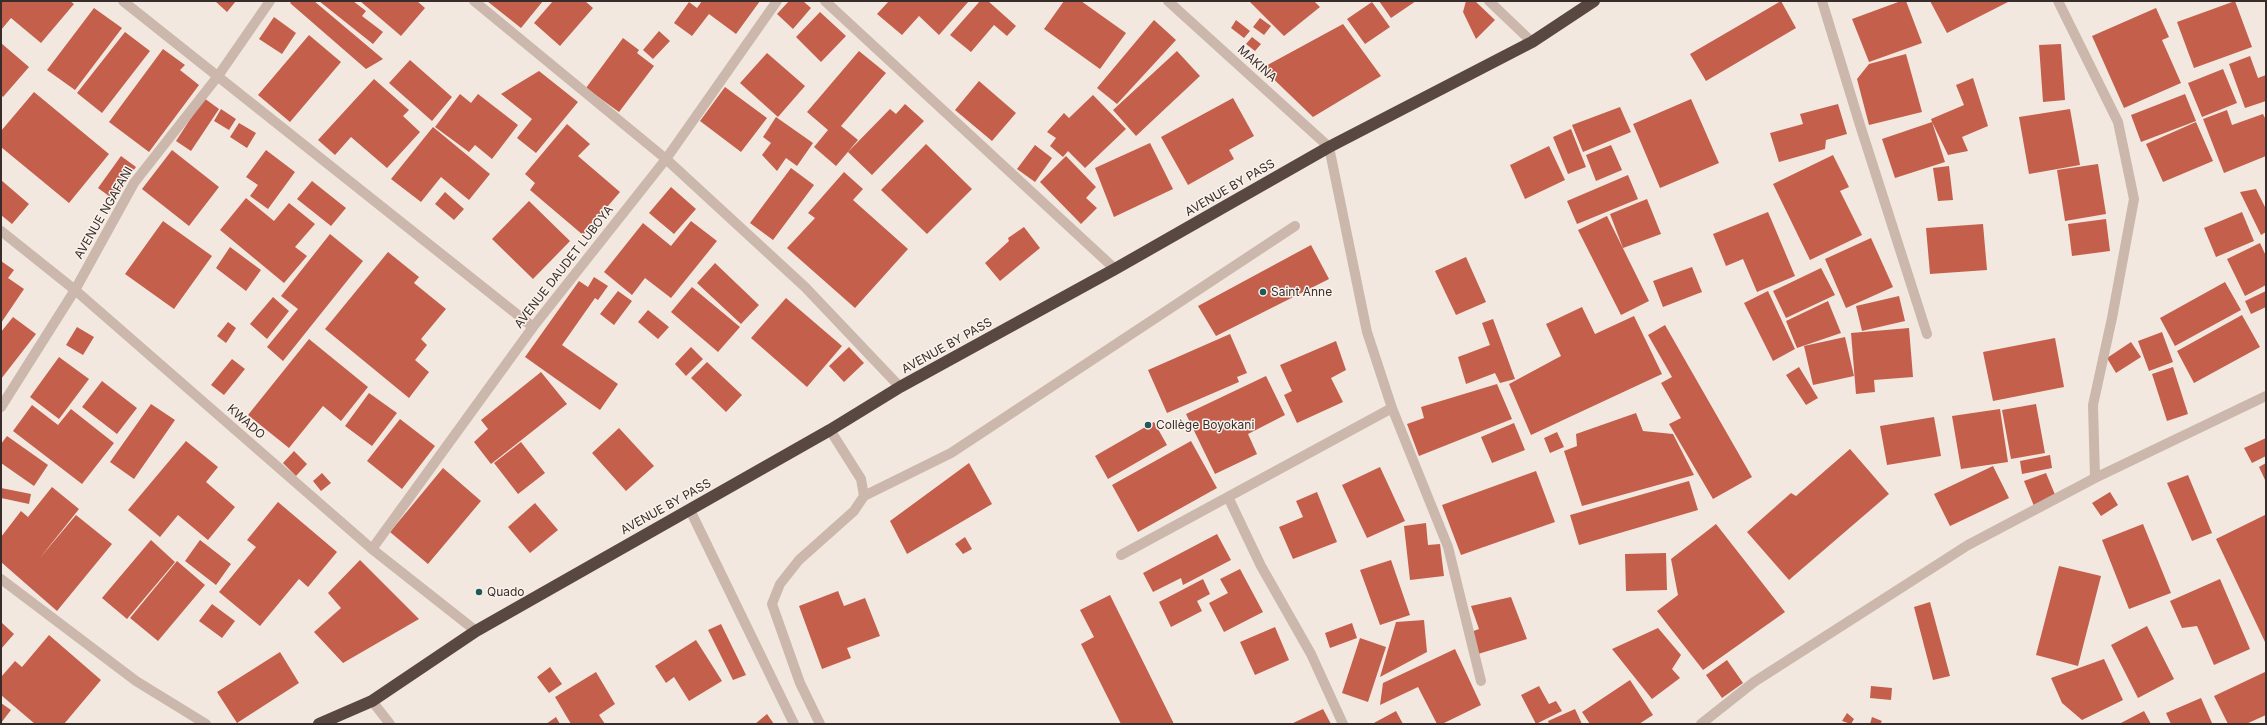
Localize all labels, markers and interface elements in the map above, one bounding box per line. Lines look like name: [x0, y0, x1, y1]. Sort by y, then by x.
street label: MAKINA: [1234, 43, 1280, 85]
street label: AVENUE BY PASS: [1183, 156, 1277, 220]
street label: AVENUE NGAFANI: [72, 164, 136, 262]
street label: AVENUE DAUDET LUBOYA: [512, 203, 616, 331]
place label: Saint Anne: [1271, 285, 1332, 299]
marker: Saint Anne: [1258, 287, 1268, 297]
street label: AVENUE BY PASS: [899, 315, 995, 377]
street label: KWADO: [224, 402, 268, 442]
place label: Collège Boyokani: [1156, 418, 1254, 432]
marker: Collège Boyokani: [1143, 420, 1153, 430]
street label: AVENUE BY PASS: [618, 476, 714, 538]
place label: Quado: [487, 585, 525, 599]
marker: Quado: [474, 587, 484, 597]

